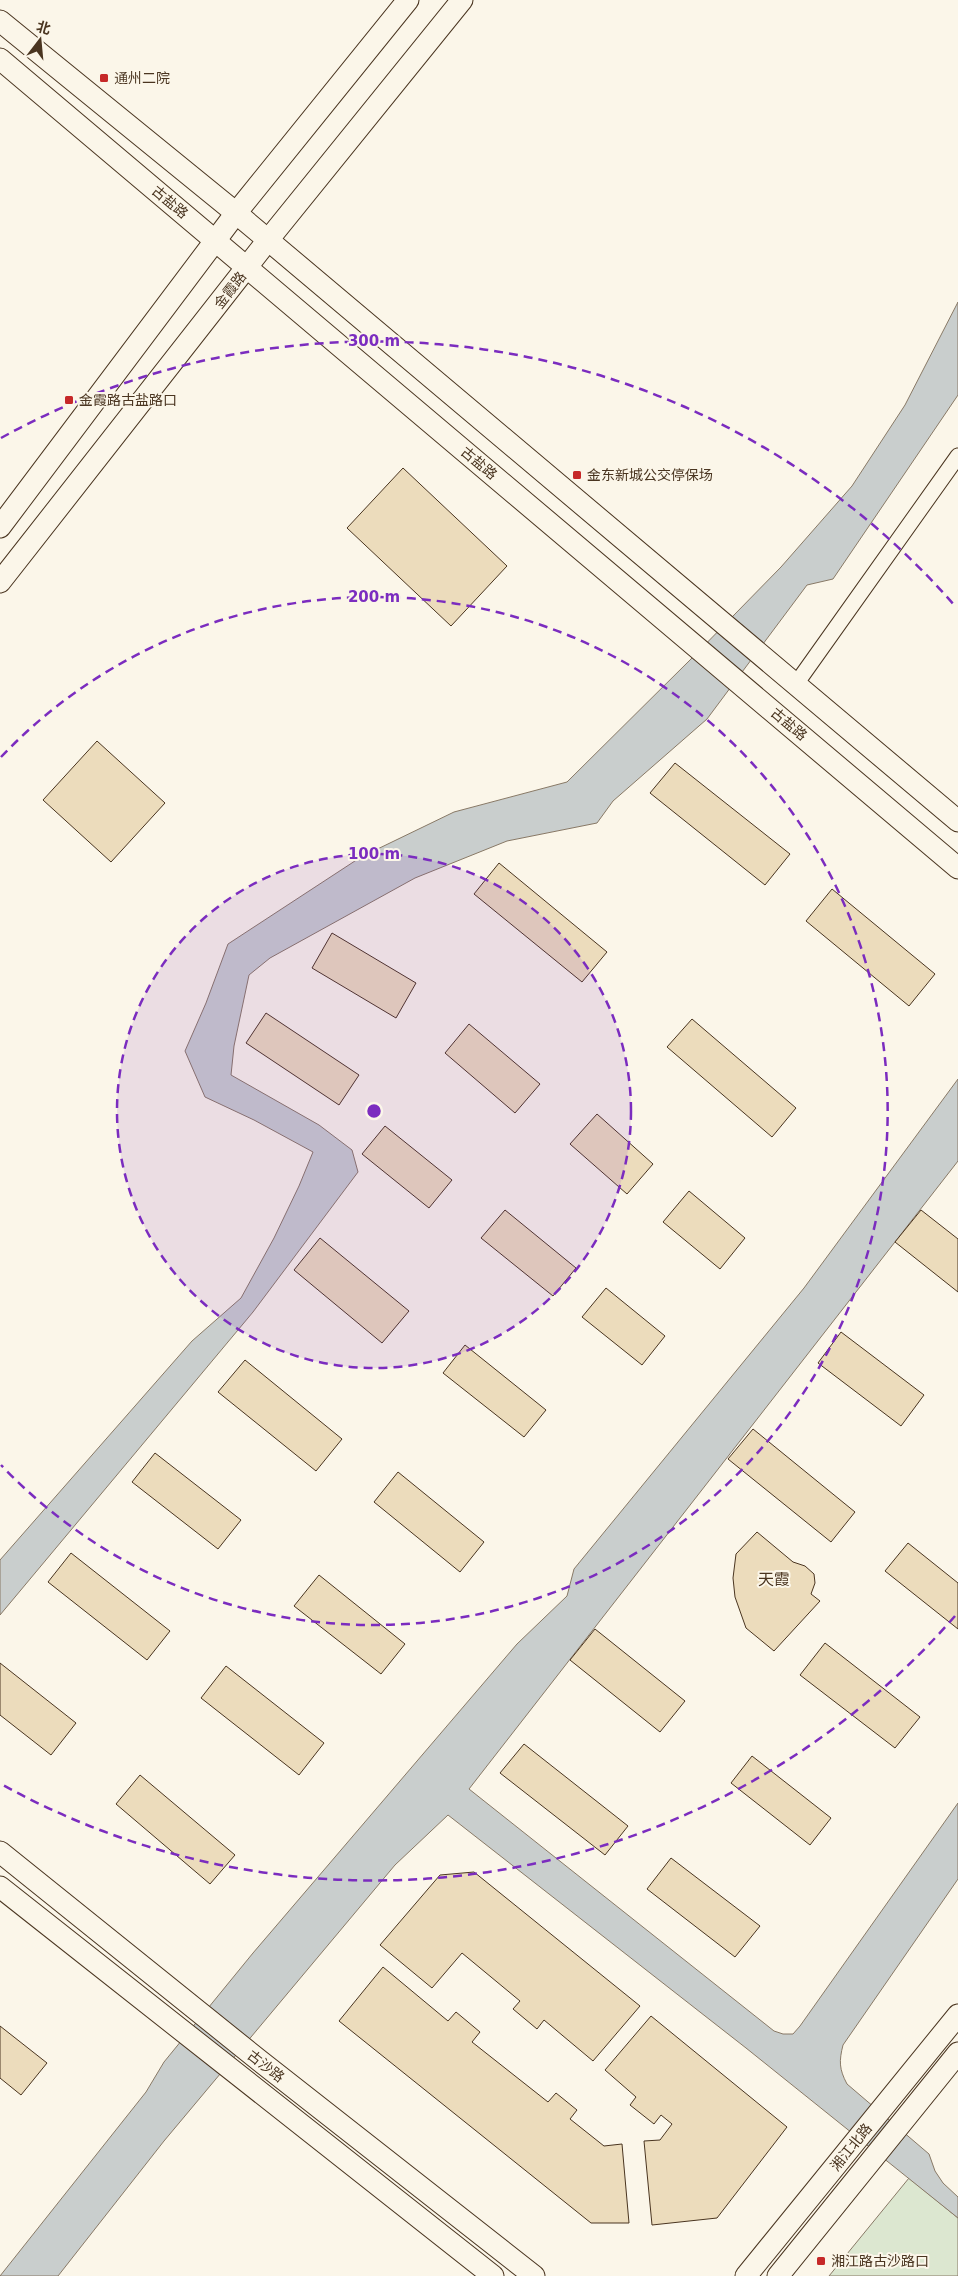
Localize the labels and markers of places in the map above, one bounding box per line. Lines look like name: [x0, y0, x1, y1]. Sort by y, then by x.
place label: 通州二院: [114, 70, 170, 86]
marker: 通州二院: [98, 72, 110, 84]
place label: 金霞路古盐路口: [79, 392, 177, 408]
marker: 金霞路古盐路口: [63, 394, 75, 406]
place label: 金东新城公交停保场: [587, 467, 713, 483]
marker: 金东新城公交停保场: [571, 469, 583, 481]
centre of rings: [365, 1102, 383, 1120]
place label: 湘江路古沙路口: [831, 2253, 929, 2269]
marker: 湘江路古沙路口: [815, 2255, 827, 2267]

